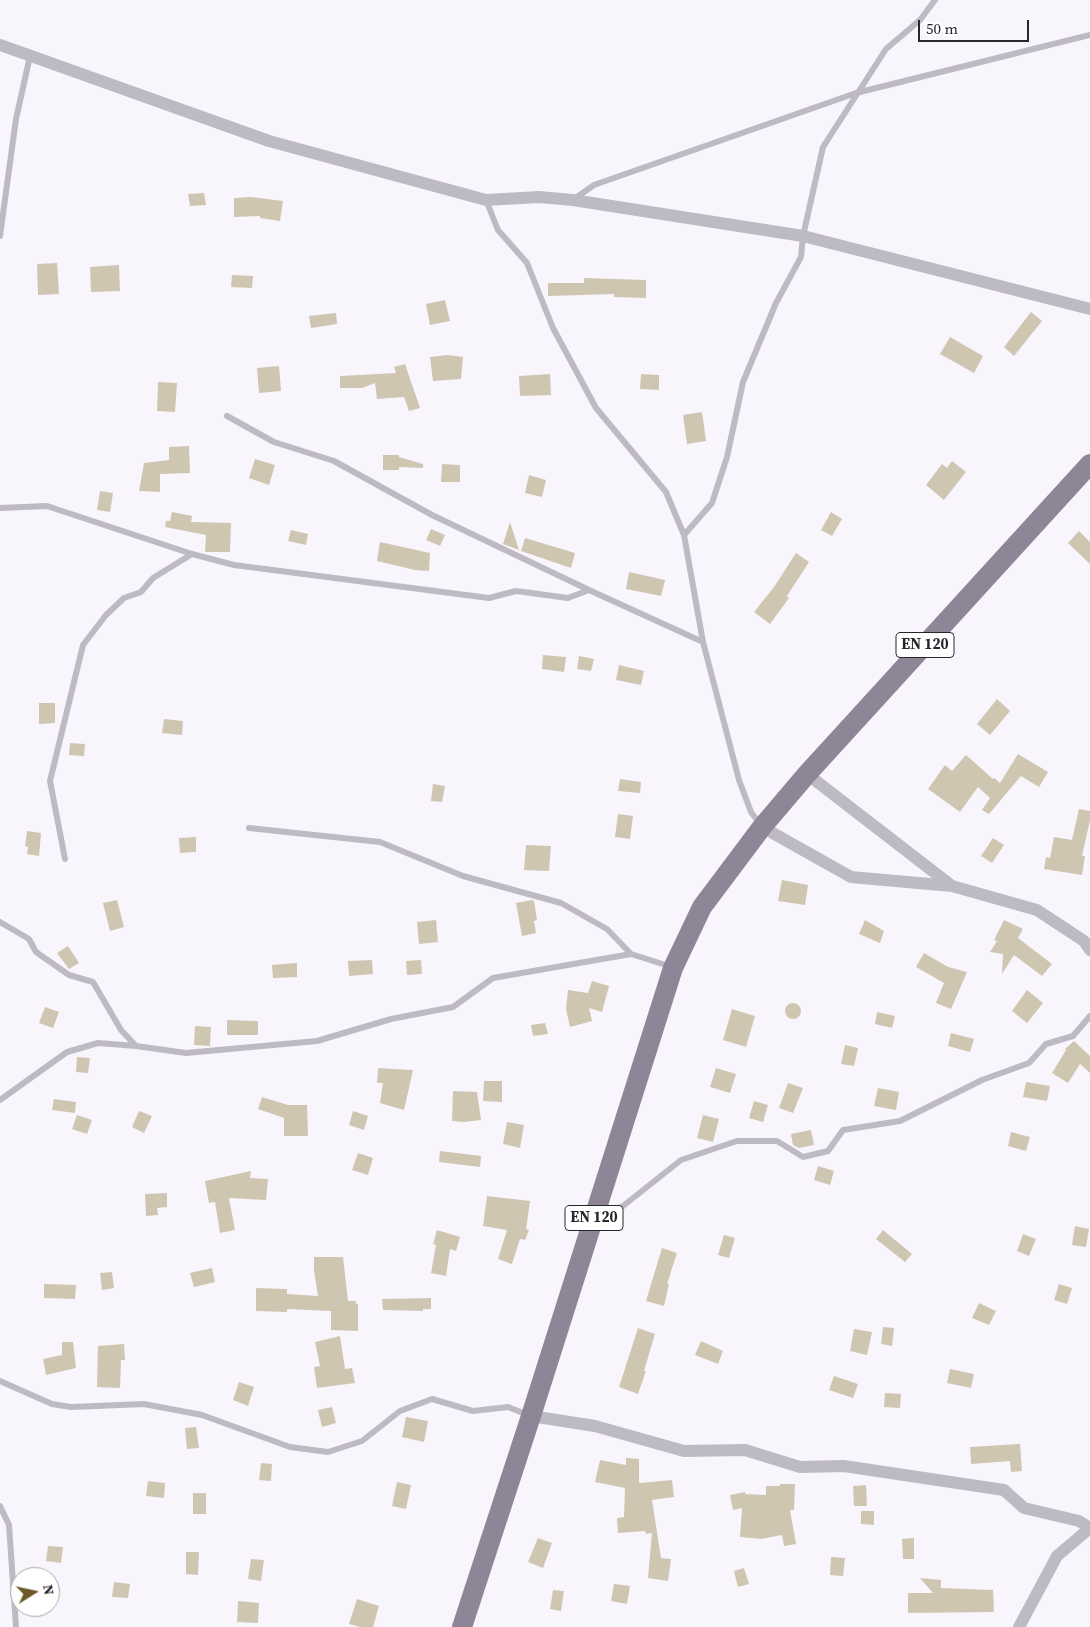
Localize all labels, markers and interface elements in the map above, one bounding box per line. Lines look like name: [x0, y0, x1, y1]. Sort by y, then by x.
scale bar: [920, 10, 1031, 42]
text: 50 m: [926, 18, 958, 39]
road number: EN 120: [896, 632, 954, 658]
road number: EN 120: [565, 1206, 623, 1230]
north arrow: [10, 1567, 60, 1617]
text: N: [38, 1583, 60, 1596]

